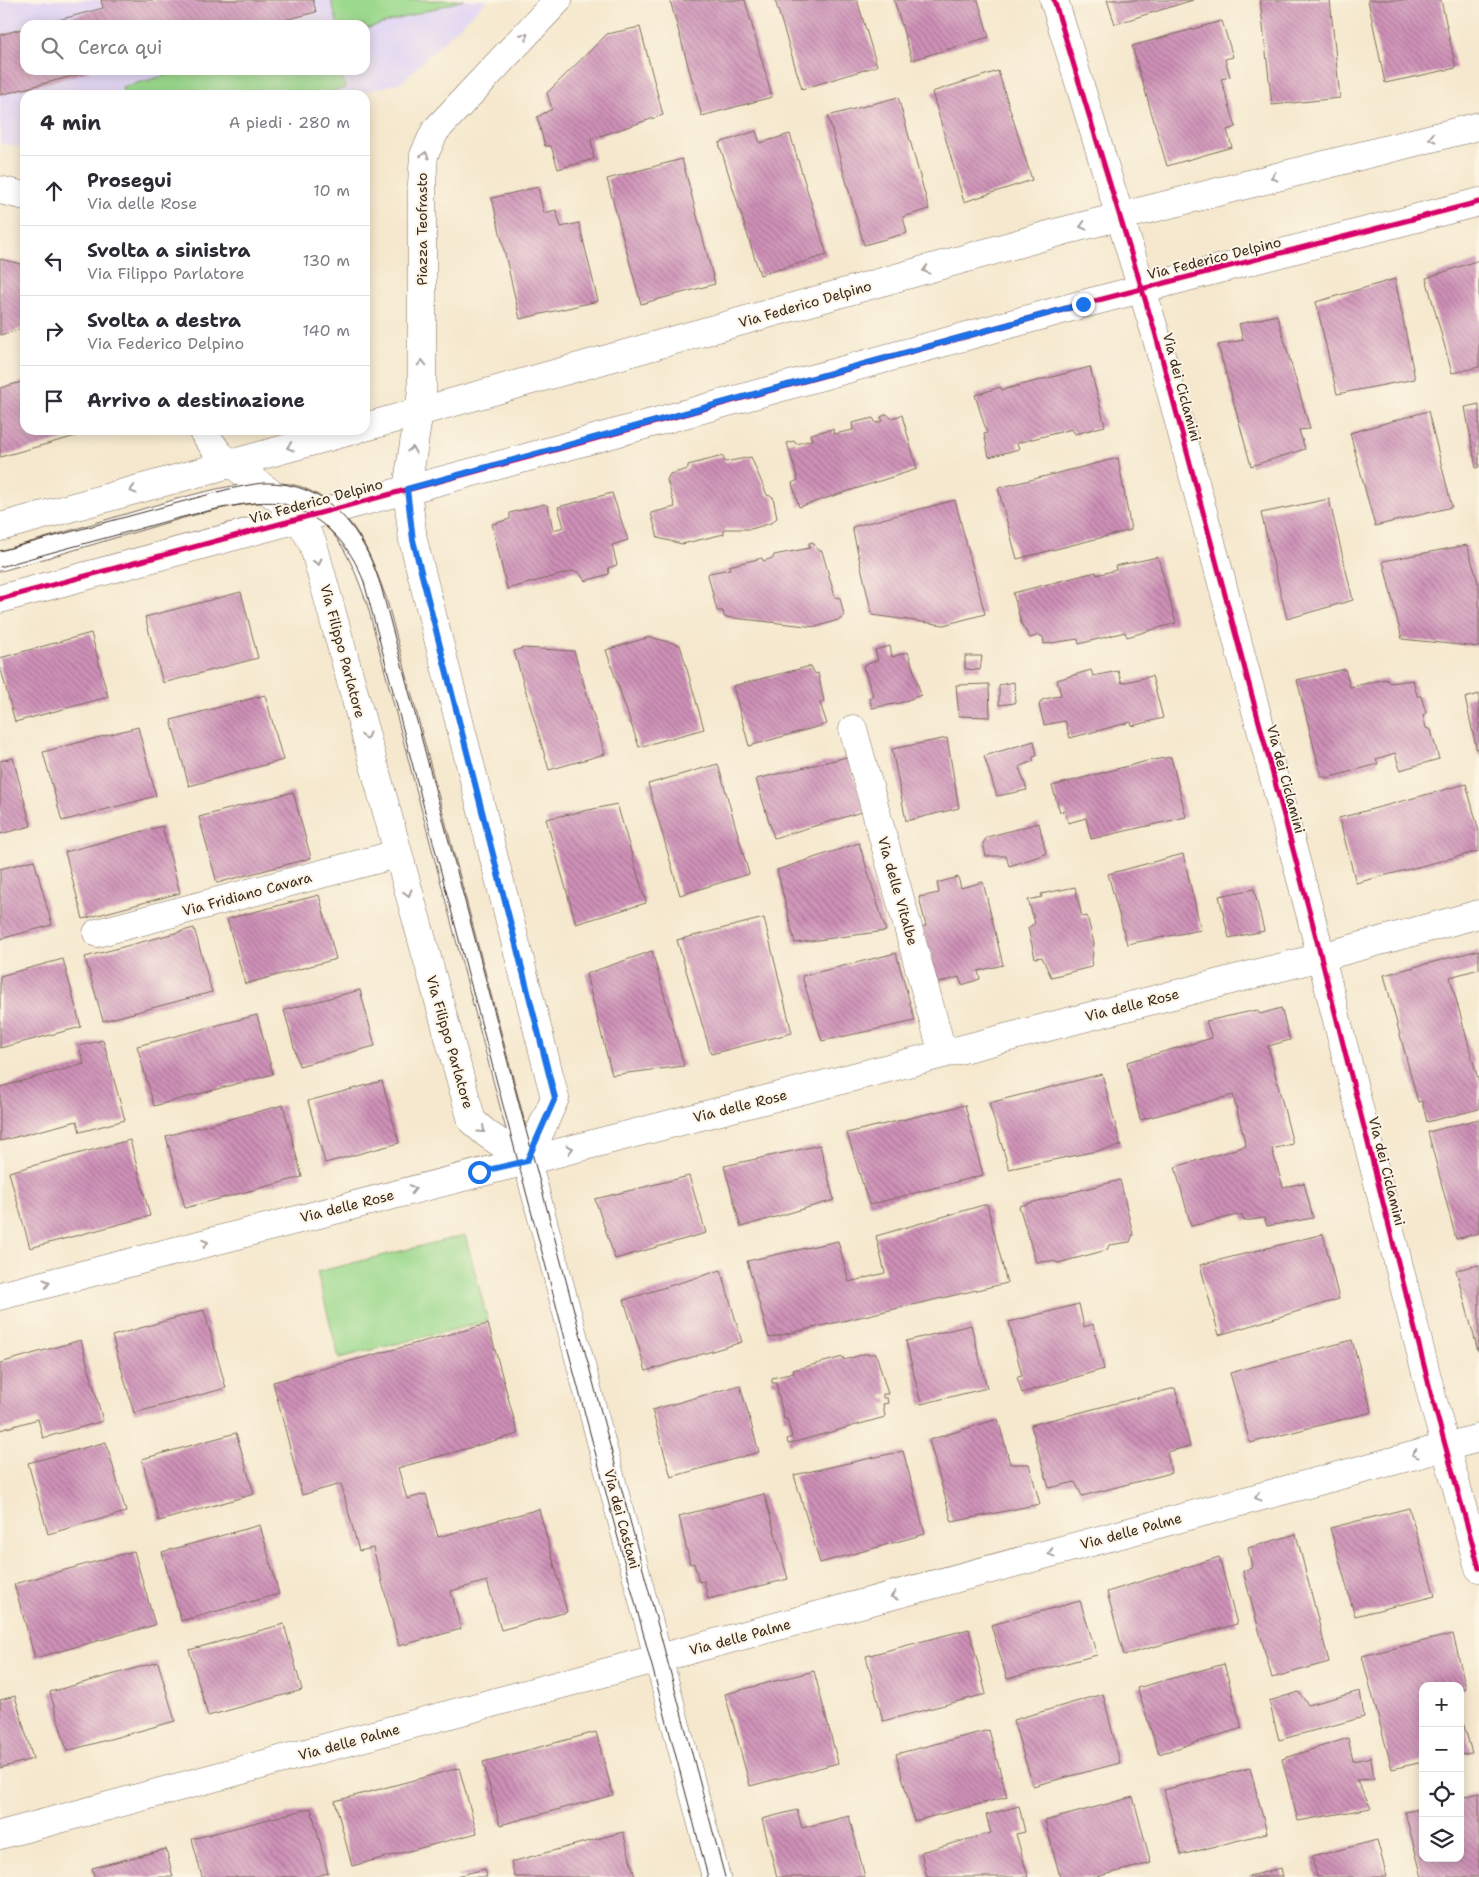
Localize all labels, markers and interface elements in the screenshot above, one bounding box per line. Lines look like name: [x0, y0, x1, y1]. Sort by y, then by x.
search box: [20, 20, 370, 75]
one-way arrow: [519, 32, 528, 41]
icon: search: [38, 34, 66, 62]
text: Cerca qui: [78, 35, 162, 60]
text: 4 min: [40, 109, 101, 137]
text: A piedi · 280 m: [229, 112, 350, 133]
one-way arrow: [1427, 132, 1436, 143]
one-way arrow: [419, 151, 430, 160]
text: Prosegui: [87, 168, 172, 193]
one-way arrow: [1270, 171, 1279, 182]
street label: Piazza Teofrasto: [413, 172, 431, 286]
icon: ahead: [40, 177, 68, 205]
text: 10 m: [313, 180, 350, 201]
text: Via delle Rose: [87, 193, 197, 214]
one-way arrow: [1078, 220, 1087, 231]
street label: Via Federico Delpino: [1145, 233, 1283, 283]
text: Svolta a sinistra: [87, 238, 250, 263]
icon: left: [40, 247, 68, 275]
text: 130 m: [303, 250, 350, 271]
text: Via Filippo Parlatore: [87, 263, 245, 284]
one-way arrow: [923, 264, 931, 274]
street label: Via Federico Delpino: [736, 276, 874, 332]
route end: [1072, 293, 1095, 316]
text: Svolta a destra: [87, 308, 241, 333]
icon: right: [40, 317, 68, 345]
text: 140 m: [303, 320, 350, 341]
street label: Via dei Ciclamini: [1159, 331, 1205, 443]
text: Via Federico Delpino: [87, 333, 244, 354]
one-way arrow: [417, 359, 427, 366]
icon: arrive: [40, 387, 68, 415]
text: Arrivo a destinazione: [87, 388, 305, 413]
one-way arrow: [287, 442, 295, 452]
one-way arrow: [406, 446, 417, 455]
street label: Via Federico Delpino: [247, 475, 385, 527]
one-way arrow: [130, 485, 138, 495]
one-way arrow: [313, 558, 323, 566]
street label: Via Filippo Parlatore: [316, 582, 370, 720]
street label: Via dei Ciclamini: [1263, 723, 1309, 835]
one-way arrow: [360, 731, 370, 739]
street label: Via delle Vitalbe: [874, 835, 922, 948]
street label: Via Fridiano Cavara: [180, 868, 314, 920]
one-way arrow: [402, 888, 412, 896]
street label: Via Filippo Parlatore: [422, 973, 478, 1111]
street label: Via delle Rose: [1083, 985, 1181, 1025]
street label: Via delle Rose: [691, 1086, 789, 1126]
street label: Via dei Ciclamini: [1365, 1115, 1409, 1227]
one-way arrow: [476, 1124, 485, 1133]
one-way arrow: [566, 1144, 575, 1155]
route start: [468, 1161, 491, 1184]
one-way arrow: [408, 1184, 417, 1195]
street label: Via delle Rose: [298, 1186, 396, 1226]
one-way arrow: [200, 1238, 209, 1249]
one-way arrow: [43, 1279, 51, 1289]
one-way arrow: [1410, 1448, 1419, 1459]
street label: Via dei Castani: [600, 1467, 644, 1571]
one-way arrow: [1254, 1491, 1263, 1501]
street label: Via delle Palme: [1078, 1509, 1184, 1553]
one-way arrow: [1046, 1547, 1055, 1558]
one-way arrow: [890, 1590, 898, 1600]
street label: Via delle Palme: [687, 1615, 793, 1659]
map controls: [1419, 1682, 1464, 1862]
button: +: [1419, 1682, 1464, 1727]
street label: Via delle Palme: [296, 1720, 402, 1764]
button: −: [1419, 1727, 1464, 1772]
button: locate: [1419, 1772, 1464, 1817]
button: layers: [1419, 1817, 1464, 1862]

